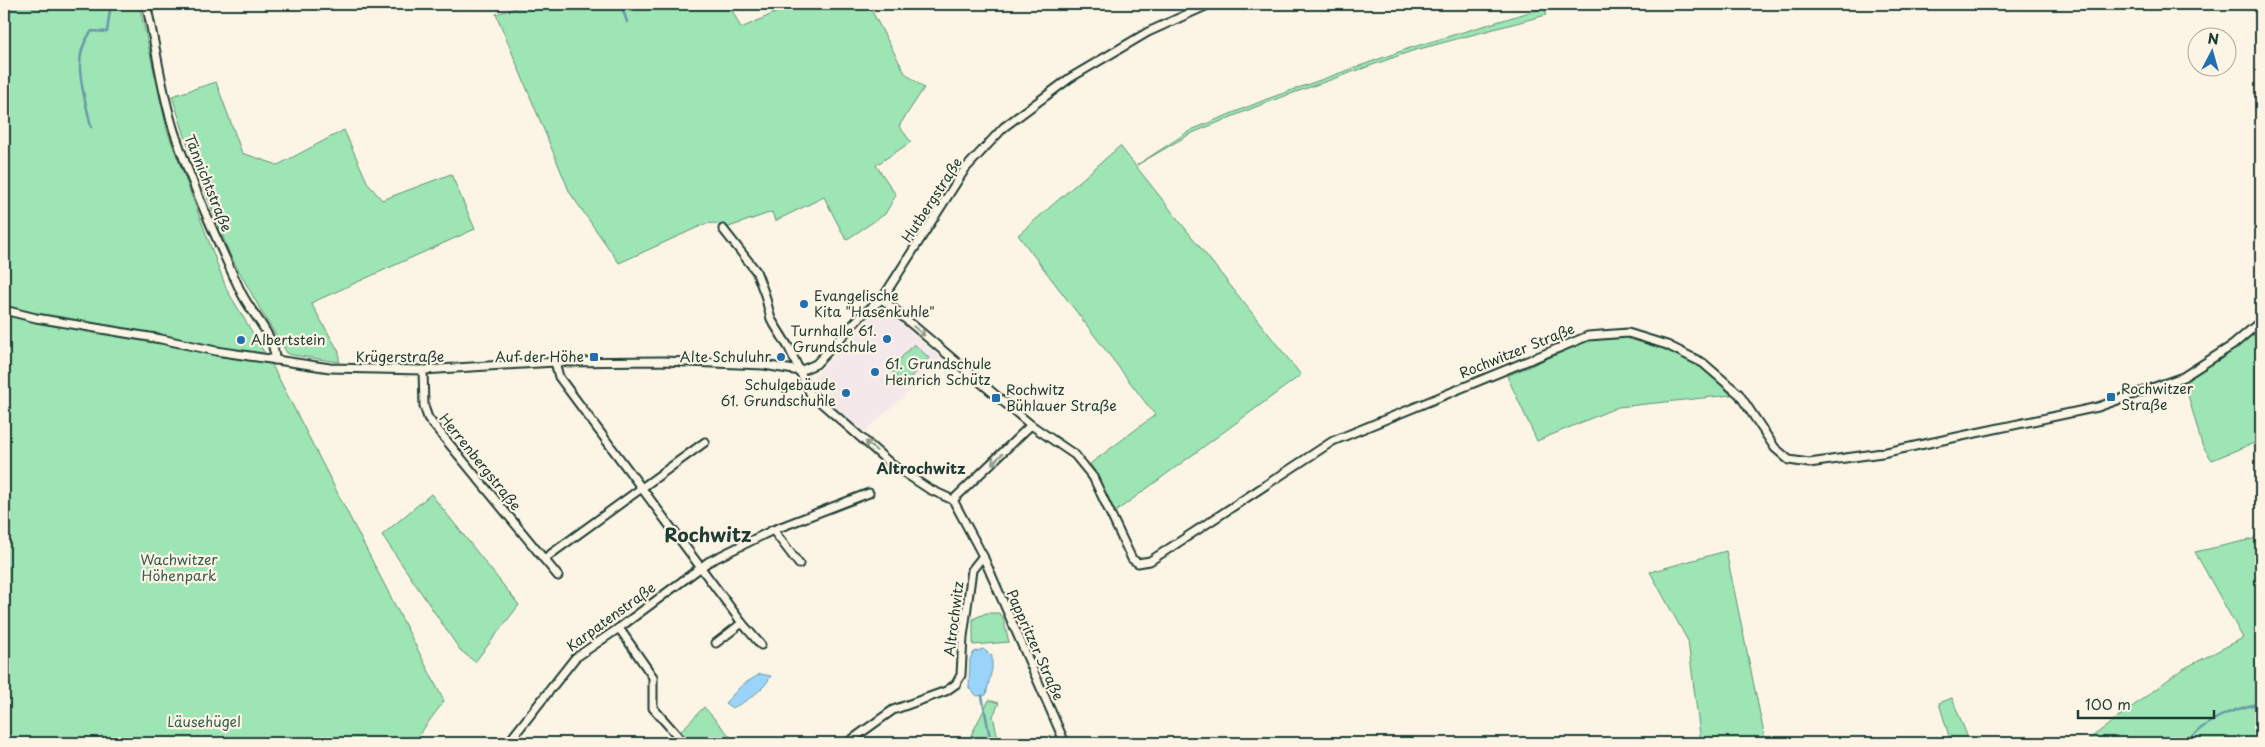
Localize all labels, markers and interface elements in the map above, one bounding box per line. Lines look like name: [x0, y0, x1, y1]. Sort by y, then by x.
north arrow: [2188, 28, 2238, 78]
text: N: [2207, 28, 2220, 50]
street label: Tännichtstraße: [179, 131, 238, 235]
street label: Hutbergstraße: [896, 153, 967, 246]
place label: Evangelische Kita "Hasenkuhle": [814, 285, 935, 322]
marker: Evangelische Kita "Hasenkuhle": [798, 298, 810, 310]
street label: Rochwitzer Straße: [1456, 318, 1578, 383]
place label: Turnhalle 61. Grundschule: [791, 320, 877, 357]
one-way arrow: [912, 325, 925, 336]
place label: Albertstein: [251, 329, 326, 350]
marker: Turnhalle 61. Grundschule: [881, 333, 893, 345]
marker: Albertstein: [235, 334, 247, 346]
street label: Krügerstraße: [356, 346, 444, 367]
place label: Auf der Höhe: [495, 346, 584, 367]
place label: Alte Schuluhr: [680, 346, 771, 367]
marker: Auf der Höhe: [588, 351, 600, 363]
marker: Alte Schuluhr: [775, 351, 787, 363]
place label: 61. Grundschule Heinrich Schütz: [885, 353, 992, 390]
marker: 61. Grundschule Heinrich Schütz: [869, 366, 881, 378]
place label: Schulgebäude 61. Grundschuhle: [721, 374, 836, 411]
place label: Rochwitzer Straße: [2121, 378, 2194, 415]
place label: Rochwitz Bühlauer Straße: [1006, 379, 1117, 416]
marker: Schulgebäude 61. Grundschuhle: [840, 387, 852, 399]
marker: Rochwitzer Straße: [2105, 391, 2117, 403]
marker: Rochwitz Bühlauer Straße: [990, 392, 1002, 404]
street label: Herrenbergstraße: [435, 409, 526, 515]
one-way arrow: [865, 441, 878, 452]
one-way arrow: [990, 453, 1003, 465]
district label: Altrochwitz: [876, 456, 966, 479]
district label: Rochwitz: [664, 520, 752, 548]
park label: Wachwitzer Höhenpark: [140, 549, 218, 586]
street label: Karpatenstraße: [562, 577, 660, 656]
street label: Altrochwitz: [938, 580, 969, 658]
street label: Pappritzer Straße: [1002, 586, 1069, 704]
scale bar: [2078, 687, 2214, 719]
text: 100 m: [2085, 692, 2131, 715]
park label: Läusehügel: [167, 711, 241, 732]

